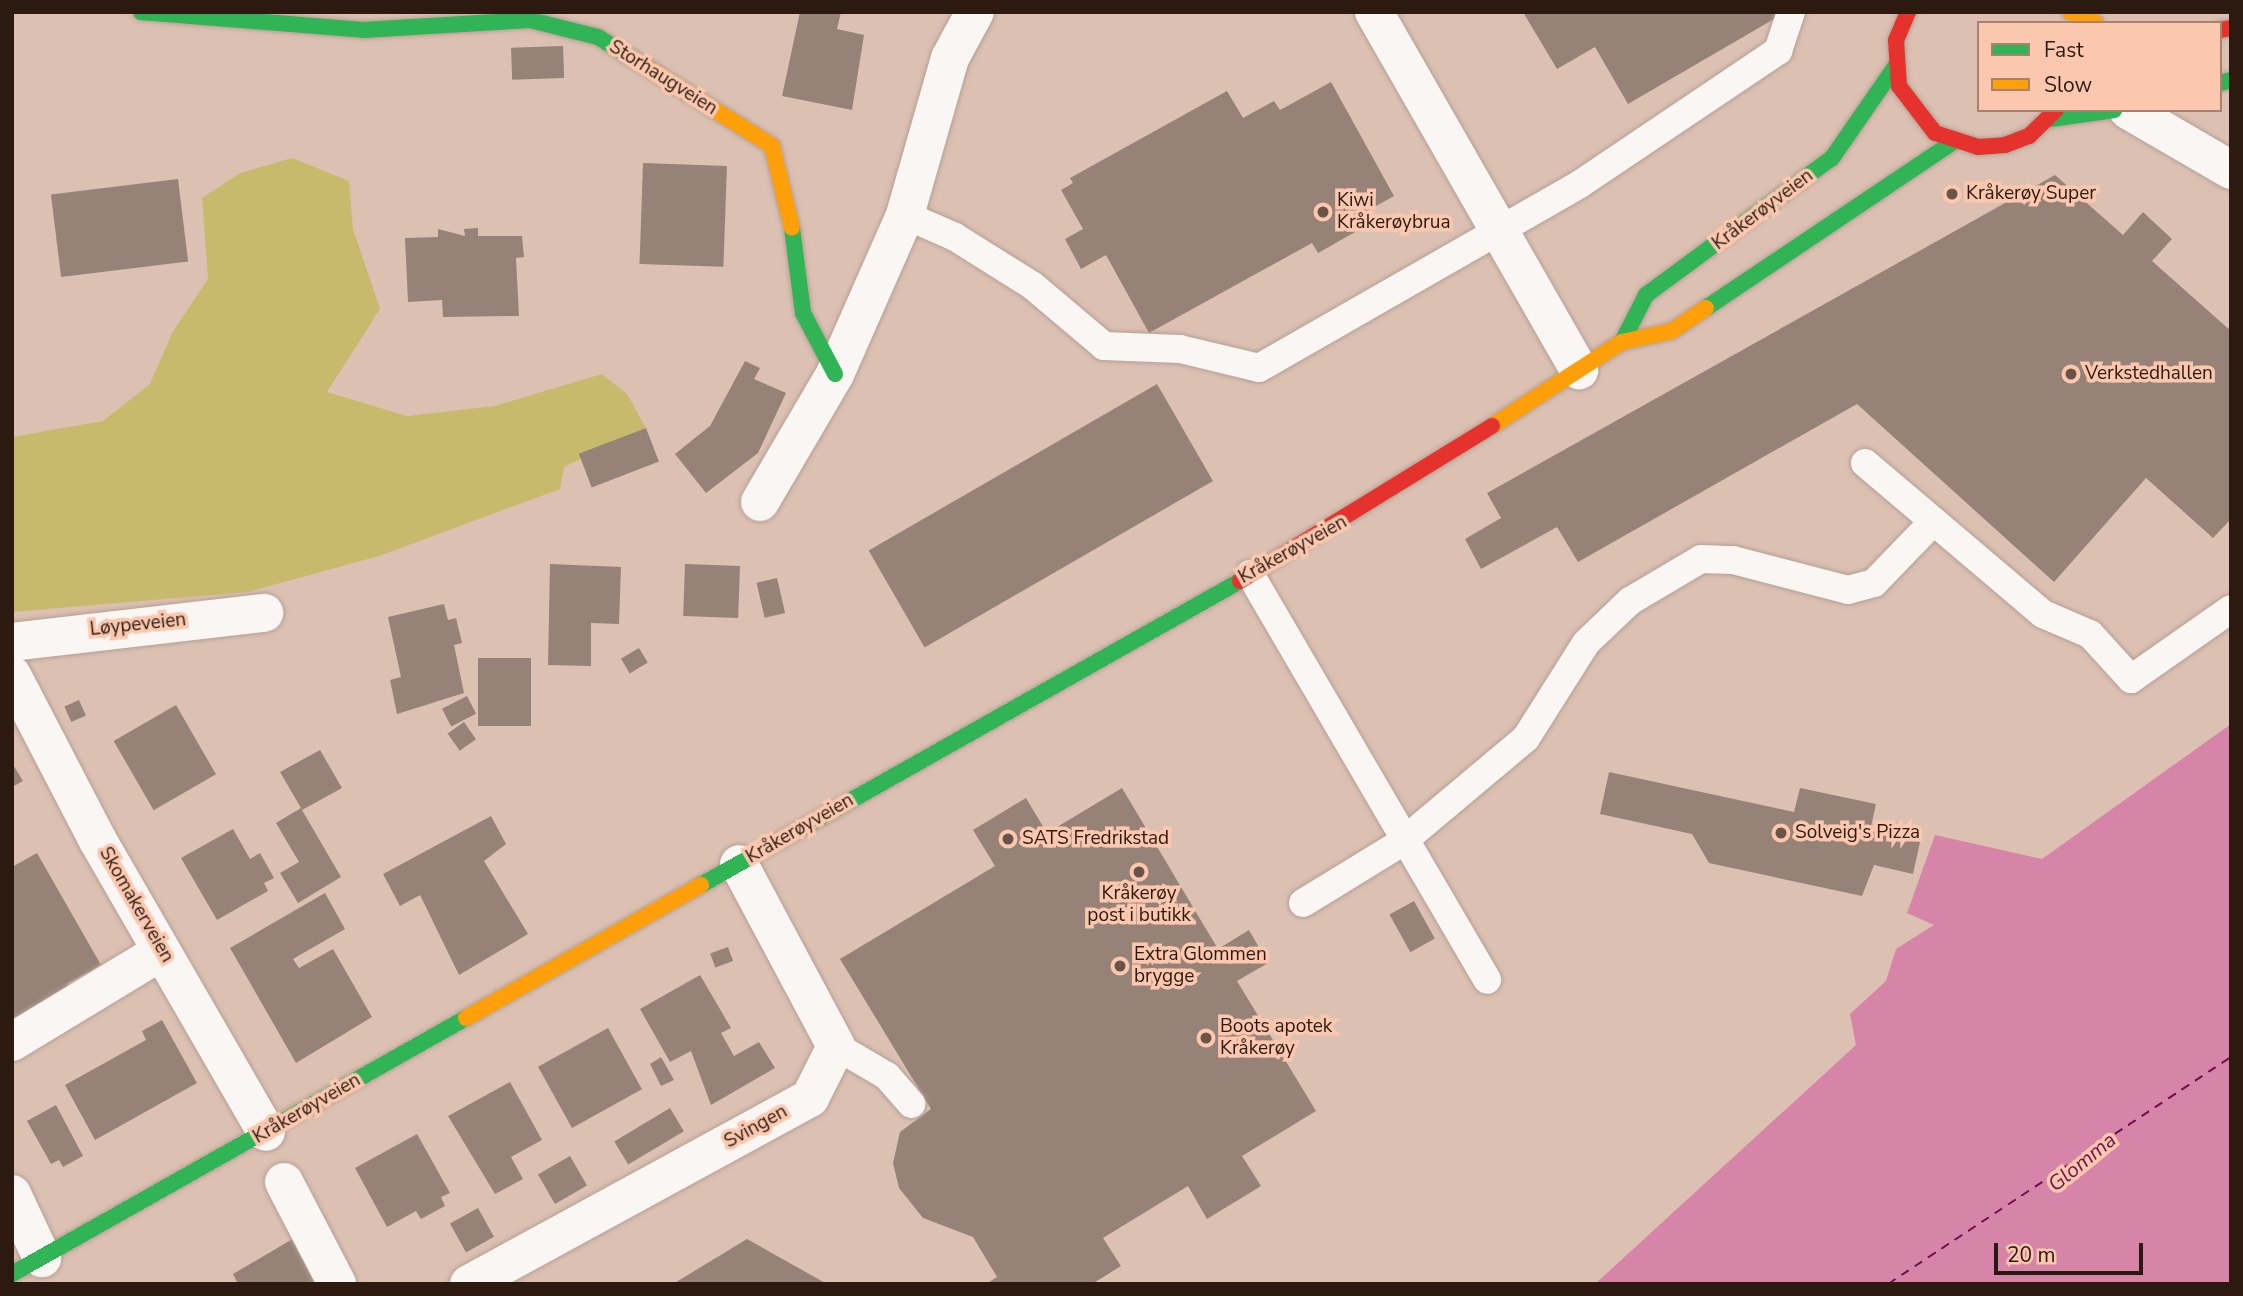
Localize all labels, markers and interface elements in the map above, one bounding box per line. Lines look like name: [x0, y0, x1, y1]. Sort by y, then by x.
legend: [1977, 21, 2222, 112]
street label: Storhaugveien: [605, 36, 721, 120]
text: Fast: [2044, 36, 2084, 64]
text: Slow: [2044, 71, 2092, 99]
street label: Kråkerøyveien: [1708, 165, 1818, 255]
place label: Kråkerøy Super: [1966, 183, 2096, 205]
marker: Kråkerøy Super: [1944, 186, 1960, 202]
place label: Kiwi Kråkerøybrua: [1337, 190, 1450, 234]
marker: Kiwi Kråkerøybrua: [1315, 204, 1331, 220]
place label: Verkstedhallen: [2085, 363, 2213, 385]
marker: Verkstedhallen: [2063, 366, 2079, 382]
street label: Kråkerøyveien: [1235, 511, 1351, 589]
street label: Løypeveien: [89, 609, 187, 641]
street label: Kråkerøyveien: [742, 789, 858, 869]
place label: Solveig's Pizza: [1795, 822, 1920, 844]
marker: Solveig's Pizza: [1773, 825, 1789, 841]
place label: SATS Fredrikstad: [1022, 828, 1169, 850]
marker: SATS Fredrikstad: [1000, 831, 1016, 847]
street label: Skomakerveien: [94, 843, 178, 967]
marker: Kråkerøy post i butikk: [1131, 864, 1147, 880]
place label: Kråkerøy post i butikk: [1087, 883, 1191, 927]
place label: Extra Glommen brygge: [1134, 944, 1267, 988]
marker: Extra Glommen brygge: [1112, 958, 1128, 974]
place label: Boots apotek Kråkerøy: [1220, 1016, 1332, 1060]
marker: Boots apotek Kråkerøy: [1198, 1030, 1214, 1046]
street label: Kråkerøyveien: [249, 1069, 365, 1149]
street label: Svingen: [720, 1100, 792, 1154]
water label: Glomma: [2043, 1127, 2121, 1197]
scale bar: [1998, 1230, 2147, 1274]
text: 20 m: [2007, 1241, 2056, 1269]

